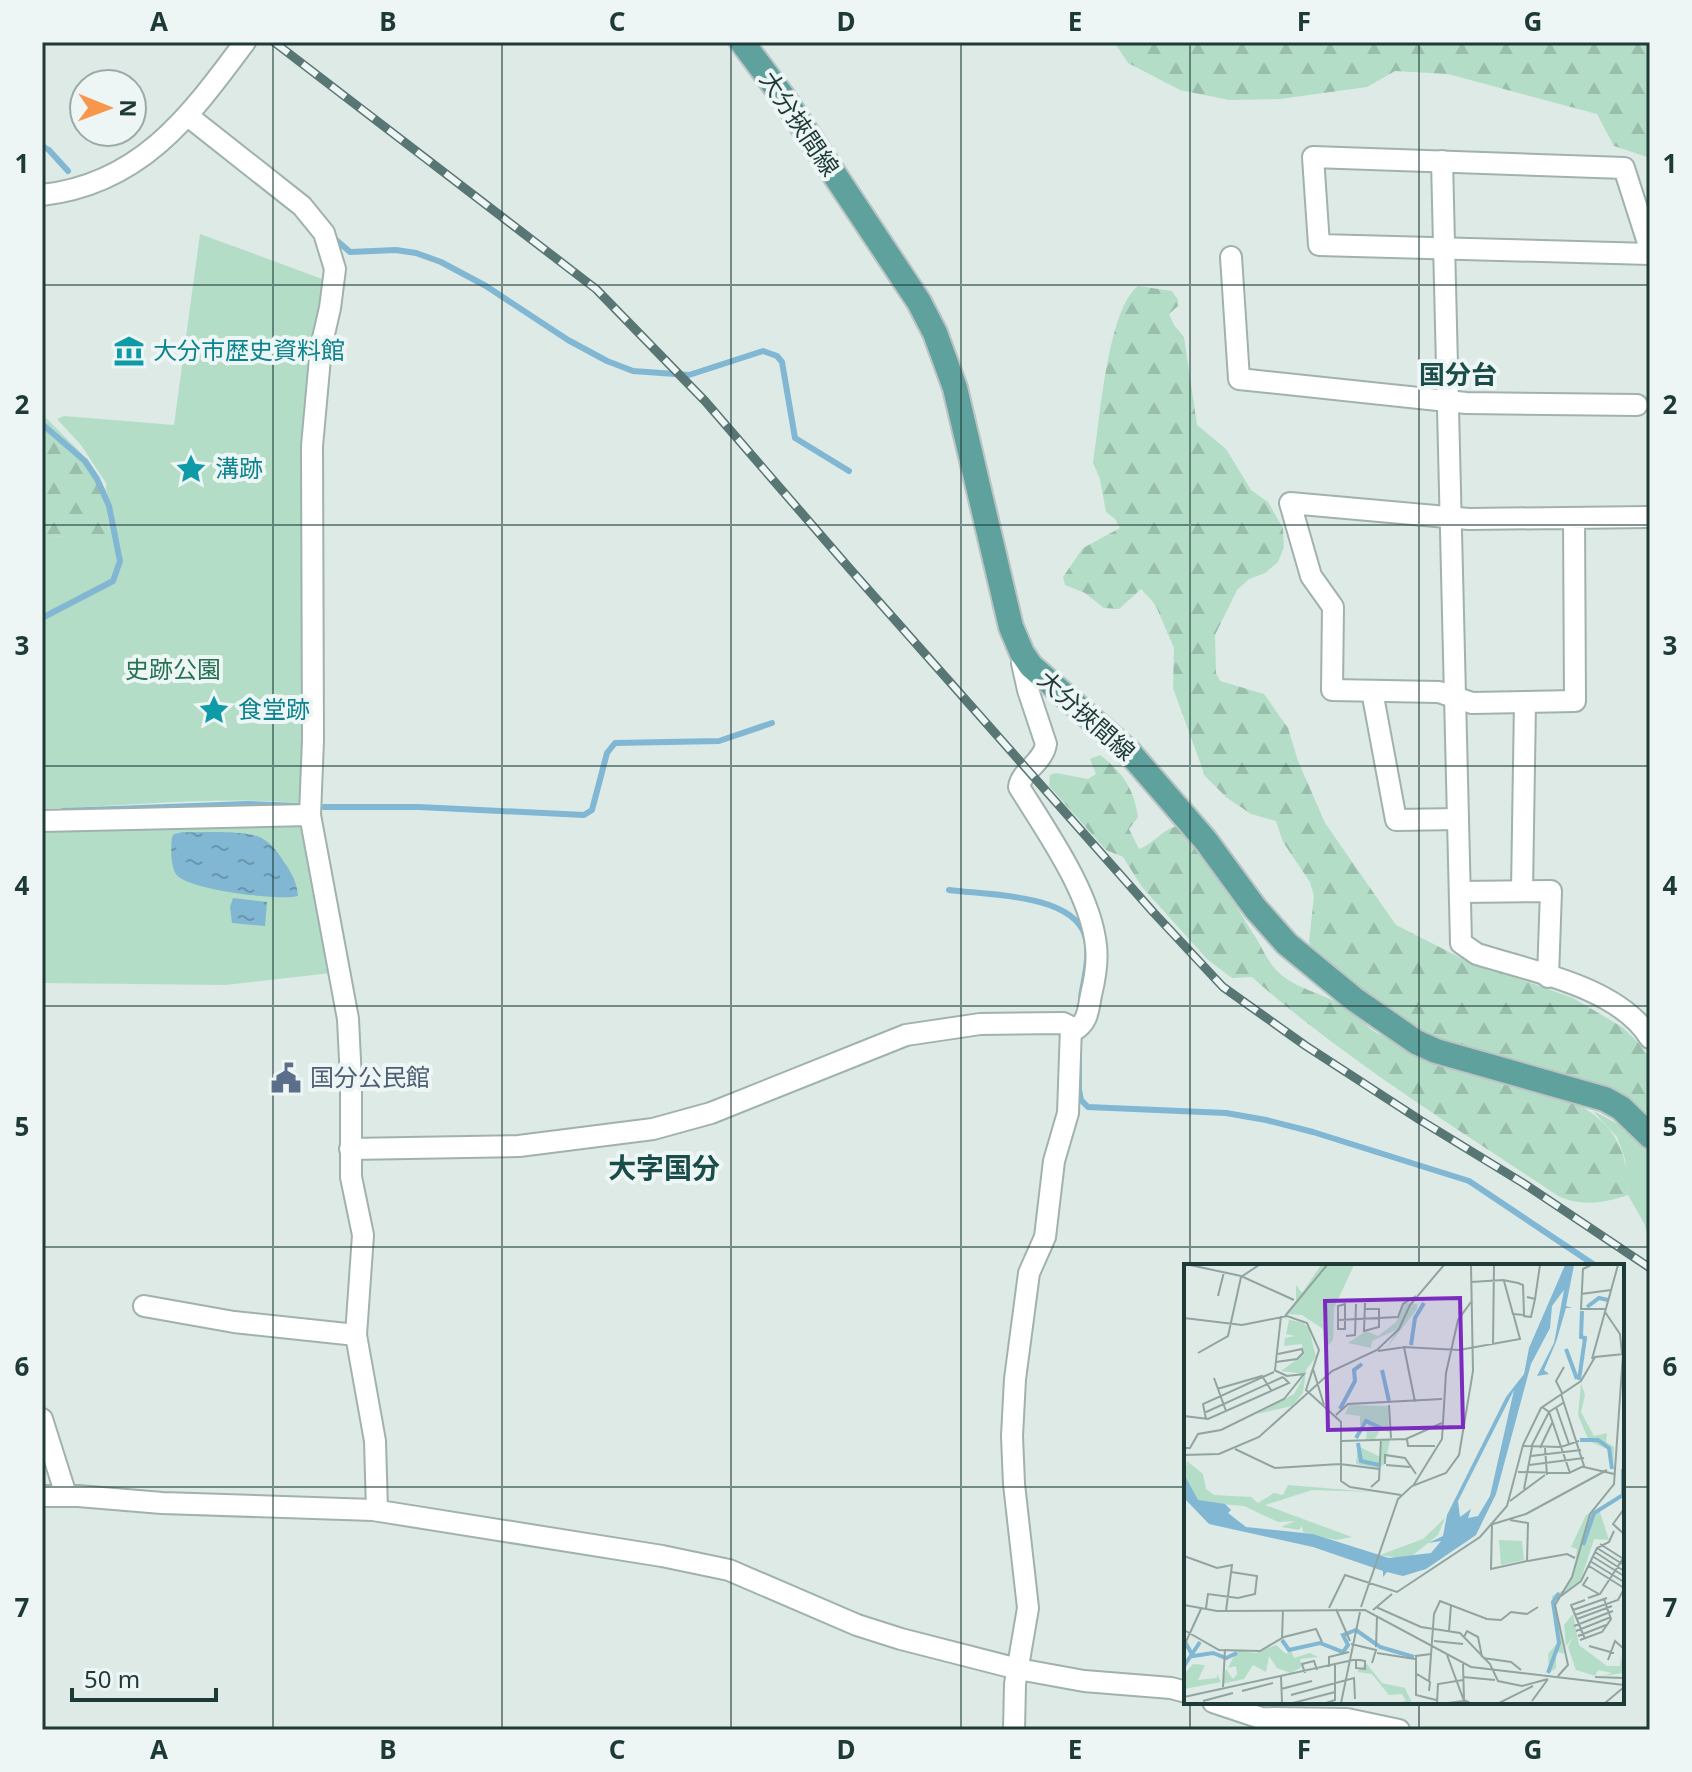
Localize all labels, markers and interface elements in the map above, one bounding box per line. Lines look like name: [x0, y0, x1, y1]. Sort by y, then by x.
text: A: [150, 3, 168, 39]
text: B: [379, 3, 397, 39]
text: C: [609, 3, 625, 39]
text: D: [836, 3, 856, 39]
text: E: [1068, 3, 1082, 39]
text: F: [1297, 3, 1311, 39]
text: G: [1524, 3, 1542, 39]
street label: 大分挾間線: [753, 64, 847, 182]
north arrow: [68, 68, 148, 148]
text: N: [114, 99, 144, 118]
text: 1: [15, 145, 29, 181]
text: 1: [1663, 145, 1677, 181]
place label: 大分市歴史資料館: [153, 333, 345, 366]
museum icon: 大分市歴史資料館: [112, 334, 146, 368]
district label: 国分台: [1419, 356, 1497, 392]
text: 2: [15, 386, 30, 422]
text: 2: [1663, 386, 1678, 422]
place label: 溝跡: [215, 451, 263, 484]
place icon: 溝跡: [174, 452, 208, 486]
text: 3: [15, 627, 29, 663]
text: 3: [1663, 627, 1677, 663]
park label: 史跡公園: [125, 652, 221, 685]
street label: 大分挾間線: [1031, 662, 1143, 767]
place label: 食堂跡: [238, 692, 310, 725]
place icon: 食堂跡: [197, 693, 231, 727]
text: 4: [15, 867, 30, 903]
text: 4: [1663, 867, 1678, 903]
place label: 国分公民館: [310, 1060, 430, 1093]
public building icon: 国分公民館: [269, 1061, 303, 1095]
text: 5: [15, 1108, 29, 1144]
text: 5: [1663, 1108, 1677, 1144]
district label: 大字国分: [608, 1148, 720, 1186]
inset map: [1184, 1264, 1624, 1704]
text: 6: [15, 1348, 30, 1384]
text: 6: [1663, 1348, 1678, 1384]
text: 7: [15, 1589, 30, 1625]
text: 7: [1663, 1589, 1678, 1625]
scale bar: [72, 1652, 216, 1702]
text: 50 m: [84, 1662, 140, 1695]
text: A: [150, 1731, 168, 1767]
text: B: [379, 1731, 397, 1767]
text: C: [609, 1731, 625, 1767]
text: D: [836, 1731, 856, 1767]
text: E: [1068, 1731, 1082, 1767]
text: F: [1297, 1731, 1311, 1767]
text: G: [1524, 1731, 1542, 1767]

